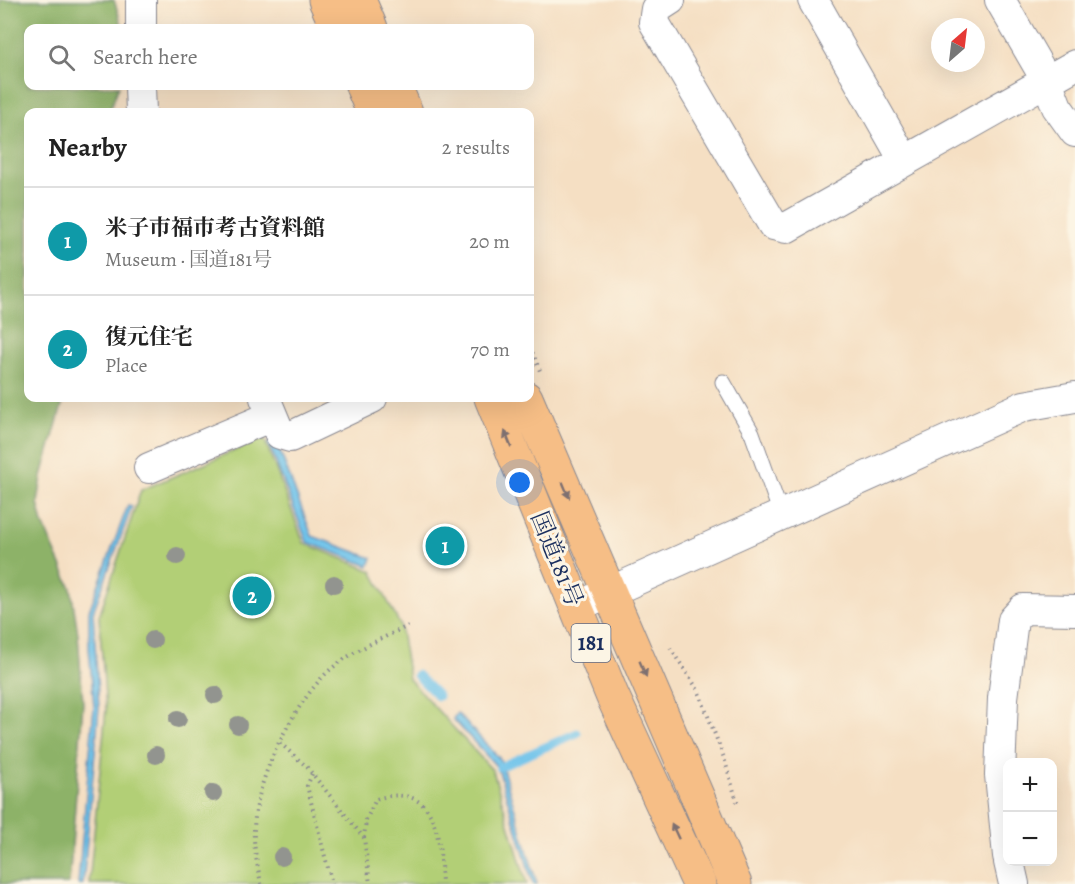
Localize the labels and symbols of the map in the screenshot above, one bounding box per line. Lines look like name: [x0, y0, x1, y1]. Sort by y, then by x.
north arrow: [931, 18, 985, 72]
one-way arrow: [503, 430, 512, 448]
your location: [505, 468, 534, 497]
one-way arrow: [561, 481, 571, 499]
street label: 国道181号: [523, 507, 591, 611]
pin: 1: [426, 524, 464, 568]
pin: 2: [232, 574, 272, 618]
road number: 181: [572, 624, 610, 662]
one-way arrow: [639, 660, 648, 678]
one-way arrow: [670, 822, 679, 839]

